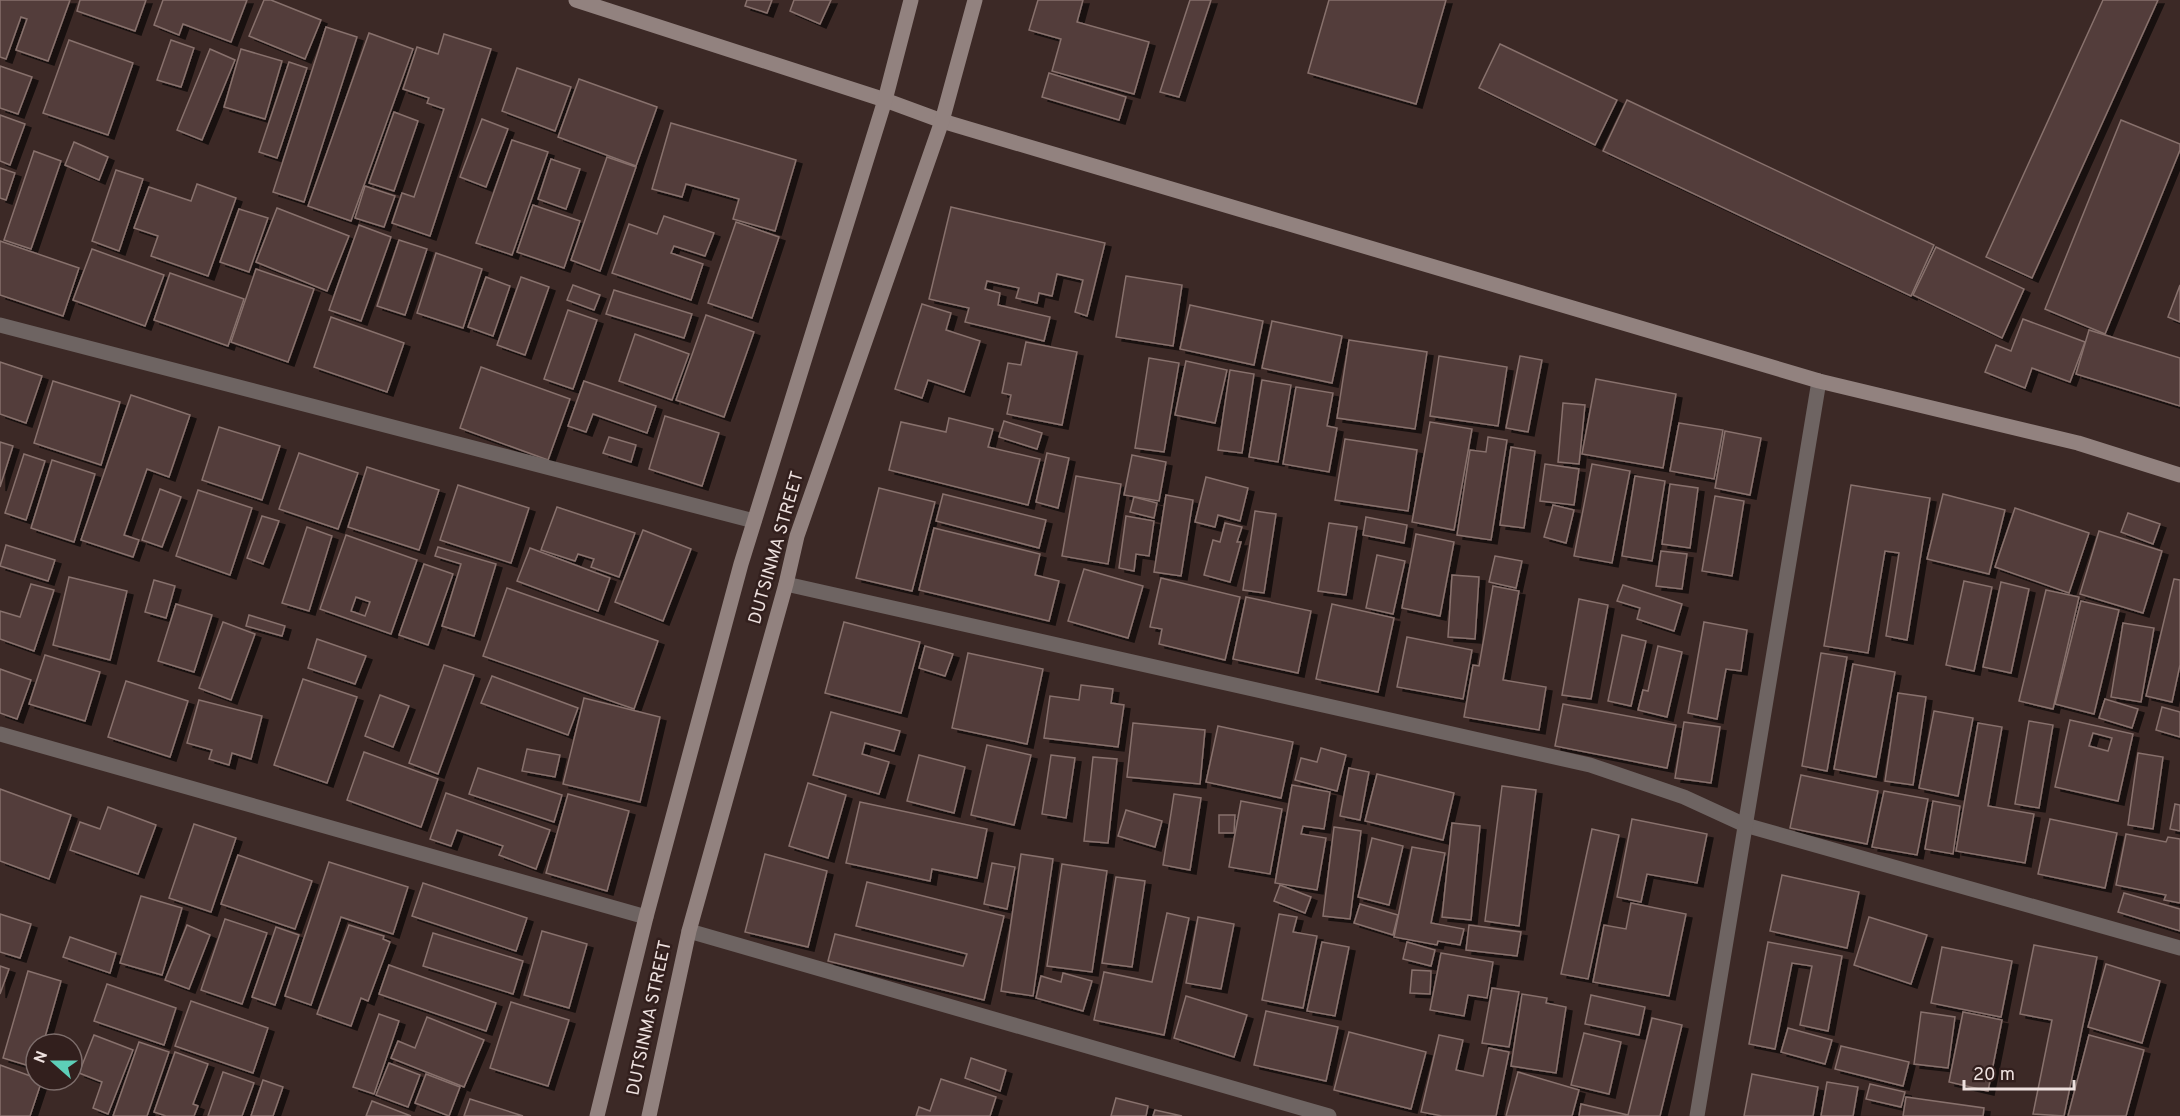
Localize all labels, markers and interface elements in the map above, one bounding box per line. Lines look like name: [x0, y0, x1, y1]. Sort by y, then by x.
street label: DUTSINMA STREET: [744, 469, 810, 627]
street label: DUTSINMA STREET: [622, 938, 678, 1098]
north arrow: [24, 1032, 84, 1092]
text: N: [30, 1048, 53, 1066]
scale bar: [1964, 1053, 2074, 1091]
text: 20 m: [1973, 1064, 2015, 1087]

